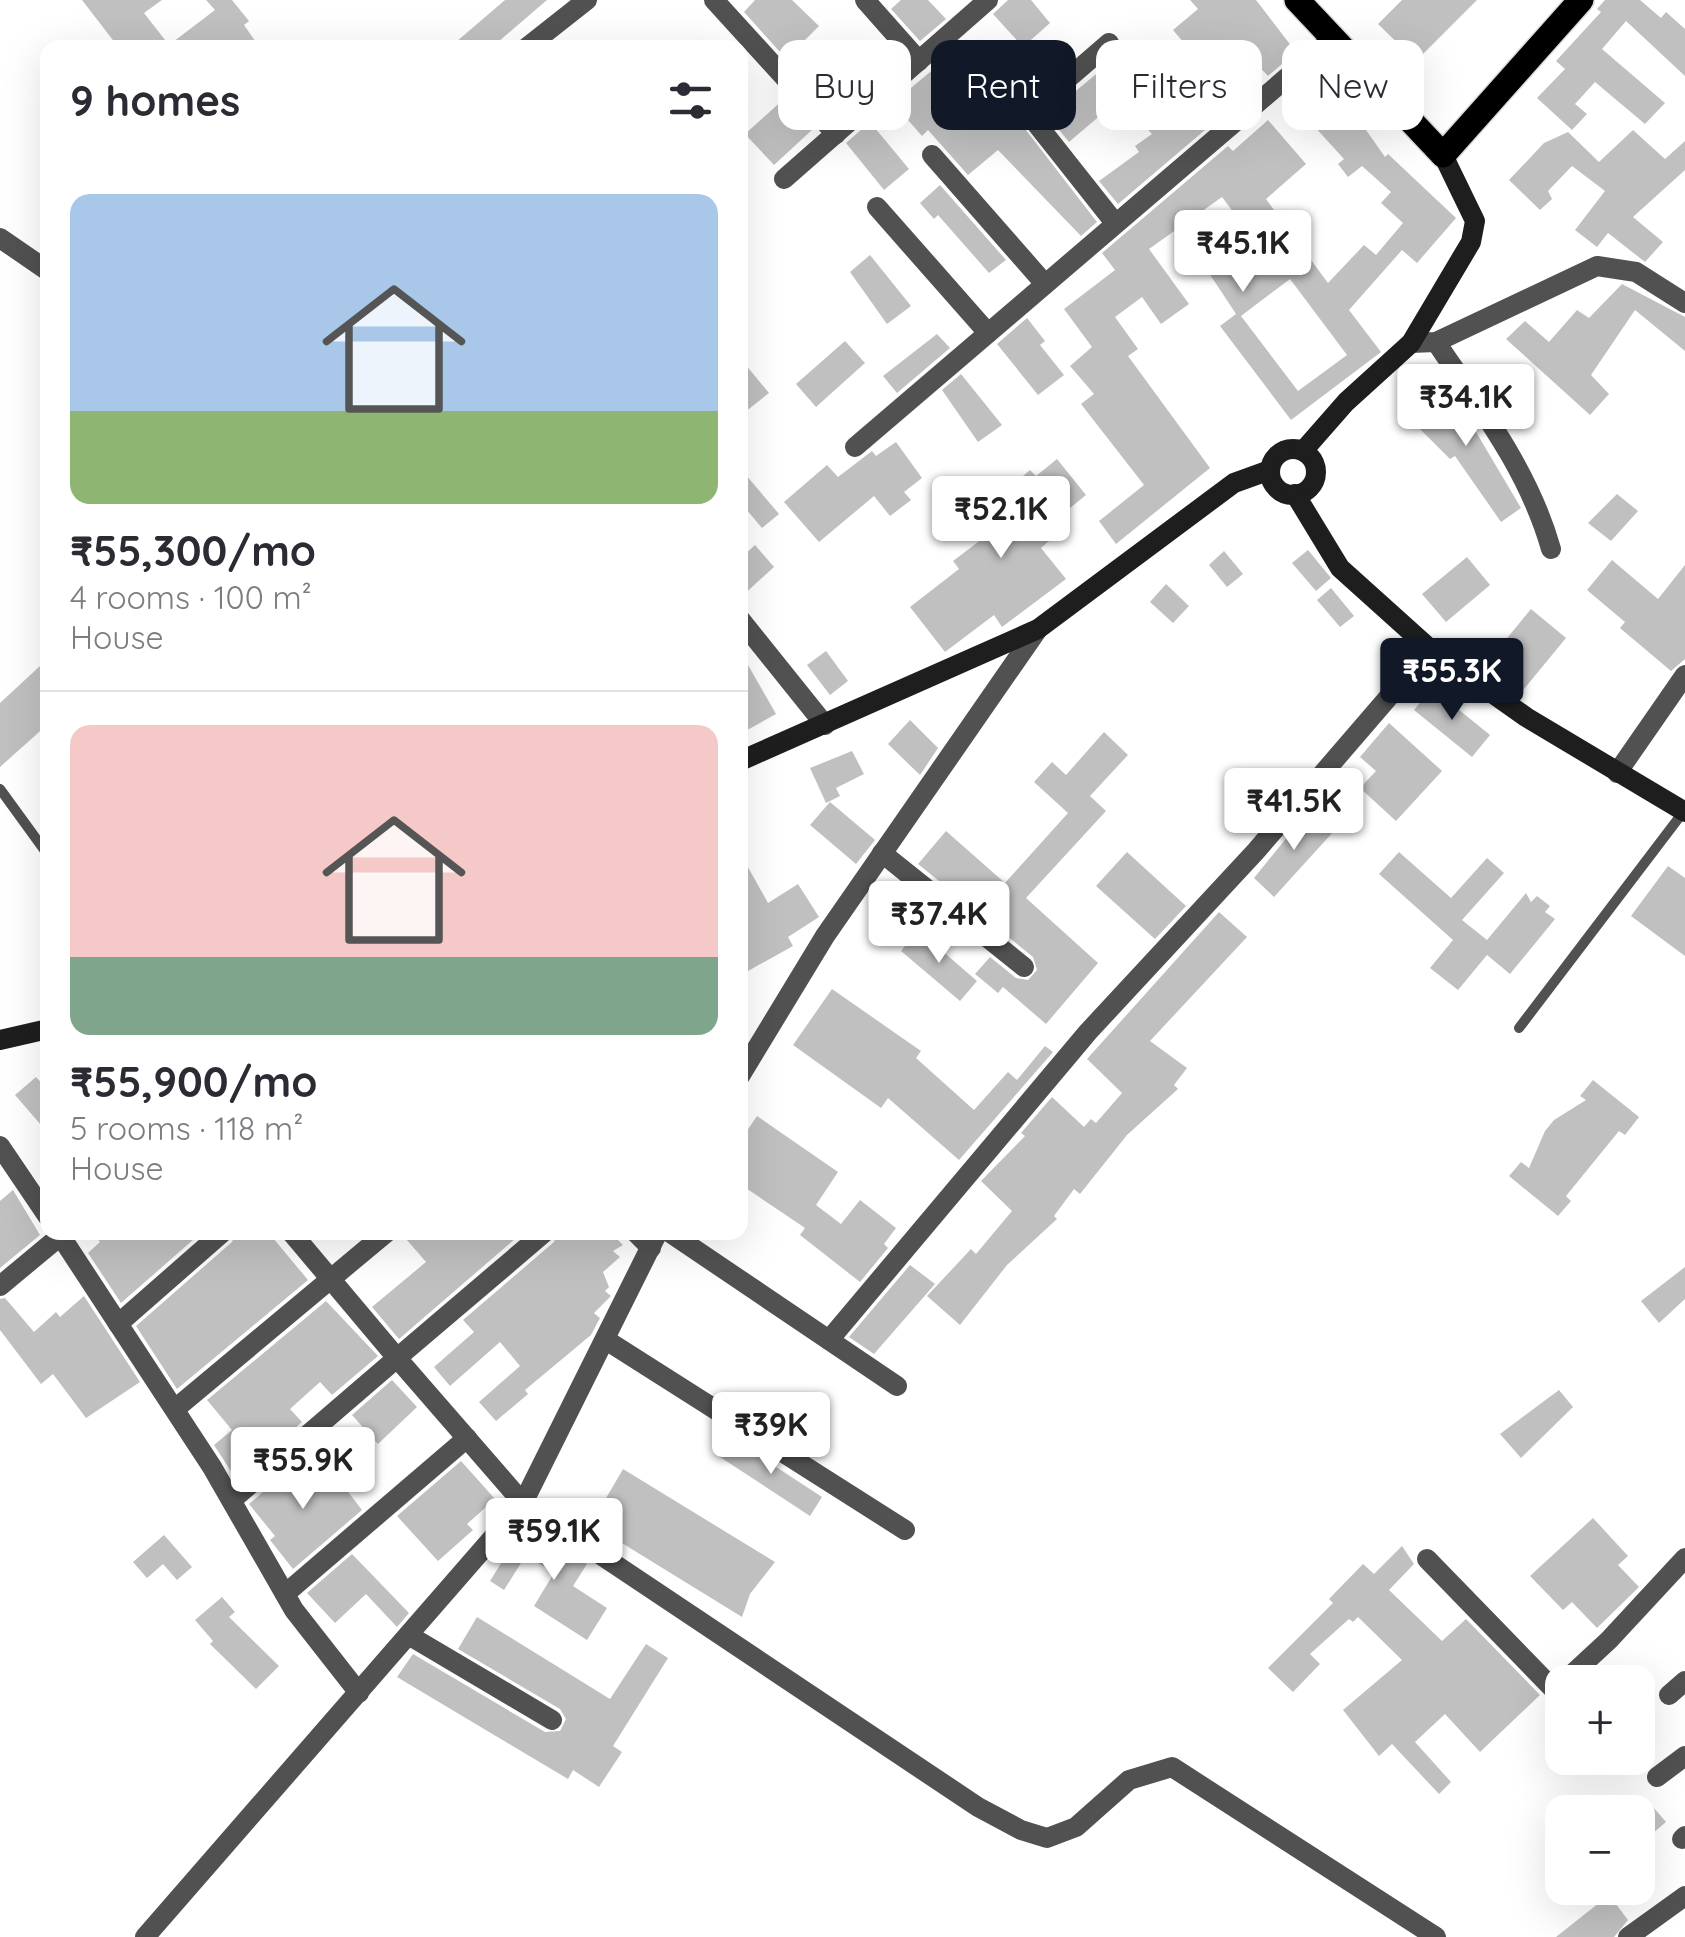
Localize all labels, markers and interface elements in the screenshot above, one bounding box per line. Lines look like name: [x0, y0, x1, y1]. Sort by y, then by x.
chip: Buy: [778, 40, 911, 130]
chip: Rent: [931, 40, 1076, 130]
chip: Filters: [1096, 40, 1262, 130]
chip: New: [1282, 40, 1424, 130]
icon: filters: [663, 73, 718, 128]
text: 9 homes: [70, 74, 240, 127]
pin: ₹45.1K: [1162, 210, 1324, 295]
text: ₹45.1K: [1196, 222, 1290, 262]
icon: home: [304, 259, 484, 439]
pin: ₹34.1K: [1385, 364, 1547, 449]
text: ₹34.1K: [1419, 376, 1513, 416]
pin: ₹52.1K: [920, 476, 1082, 561]
text: ₹52.1K: [954, 488, 1048, 528]
text: ₹55,300/mo: [70, 524, 316, 577]
text: 4 rooms · 100 m²: [70, 577, 312, 617]
text: House: [70, 617, 164, 657]
pin: ₹55.3K: [1371, 638, 1533, 723]
text: ₹55.3K: [1402, 650, 1502, 690]
pin: ₹41.5K: [1213, 768, 1375, 853]
text: ₹41.5K: [1246, 780, 1342, 820]
icon: home: [304, 790, 484, 970]
pin: ₹37.4K: [858, 881, 1020, 966]
text: ₹37.4K: [891, 893, 988, 933]
text: ₹55,900/mo: [70, 1055, 317, 1108]
text: 5 rooms · 118 m²: [70, 1108, 303, 1148]
text: House: [70, 1148, 164, 1188]
pin: ₹39K: [712, 1392, 830, 1477]
text: ₹39K: [734, 1404, 808, 1444]
pin: ₹55.9K: [222, 1427, 384, 1512]
text: ₹55.9K: [253, 1439, 353, 1479]
pin: ₹59.1K: [473, 1498, 635, 1583]
text: ₹59.1K: [508, 1510, 600, 1550]
map controls: [1545, 1665, 1655, 1905]
button: +: [1545, 1665, 1655, 1775]
button: −: [1545, 1795, 1655, 1905]

